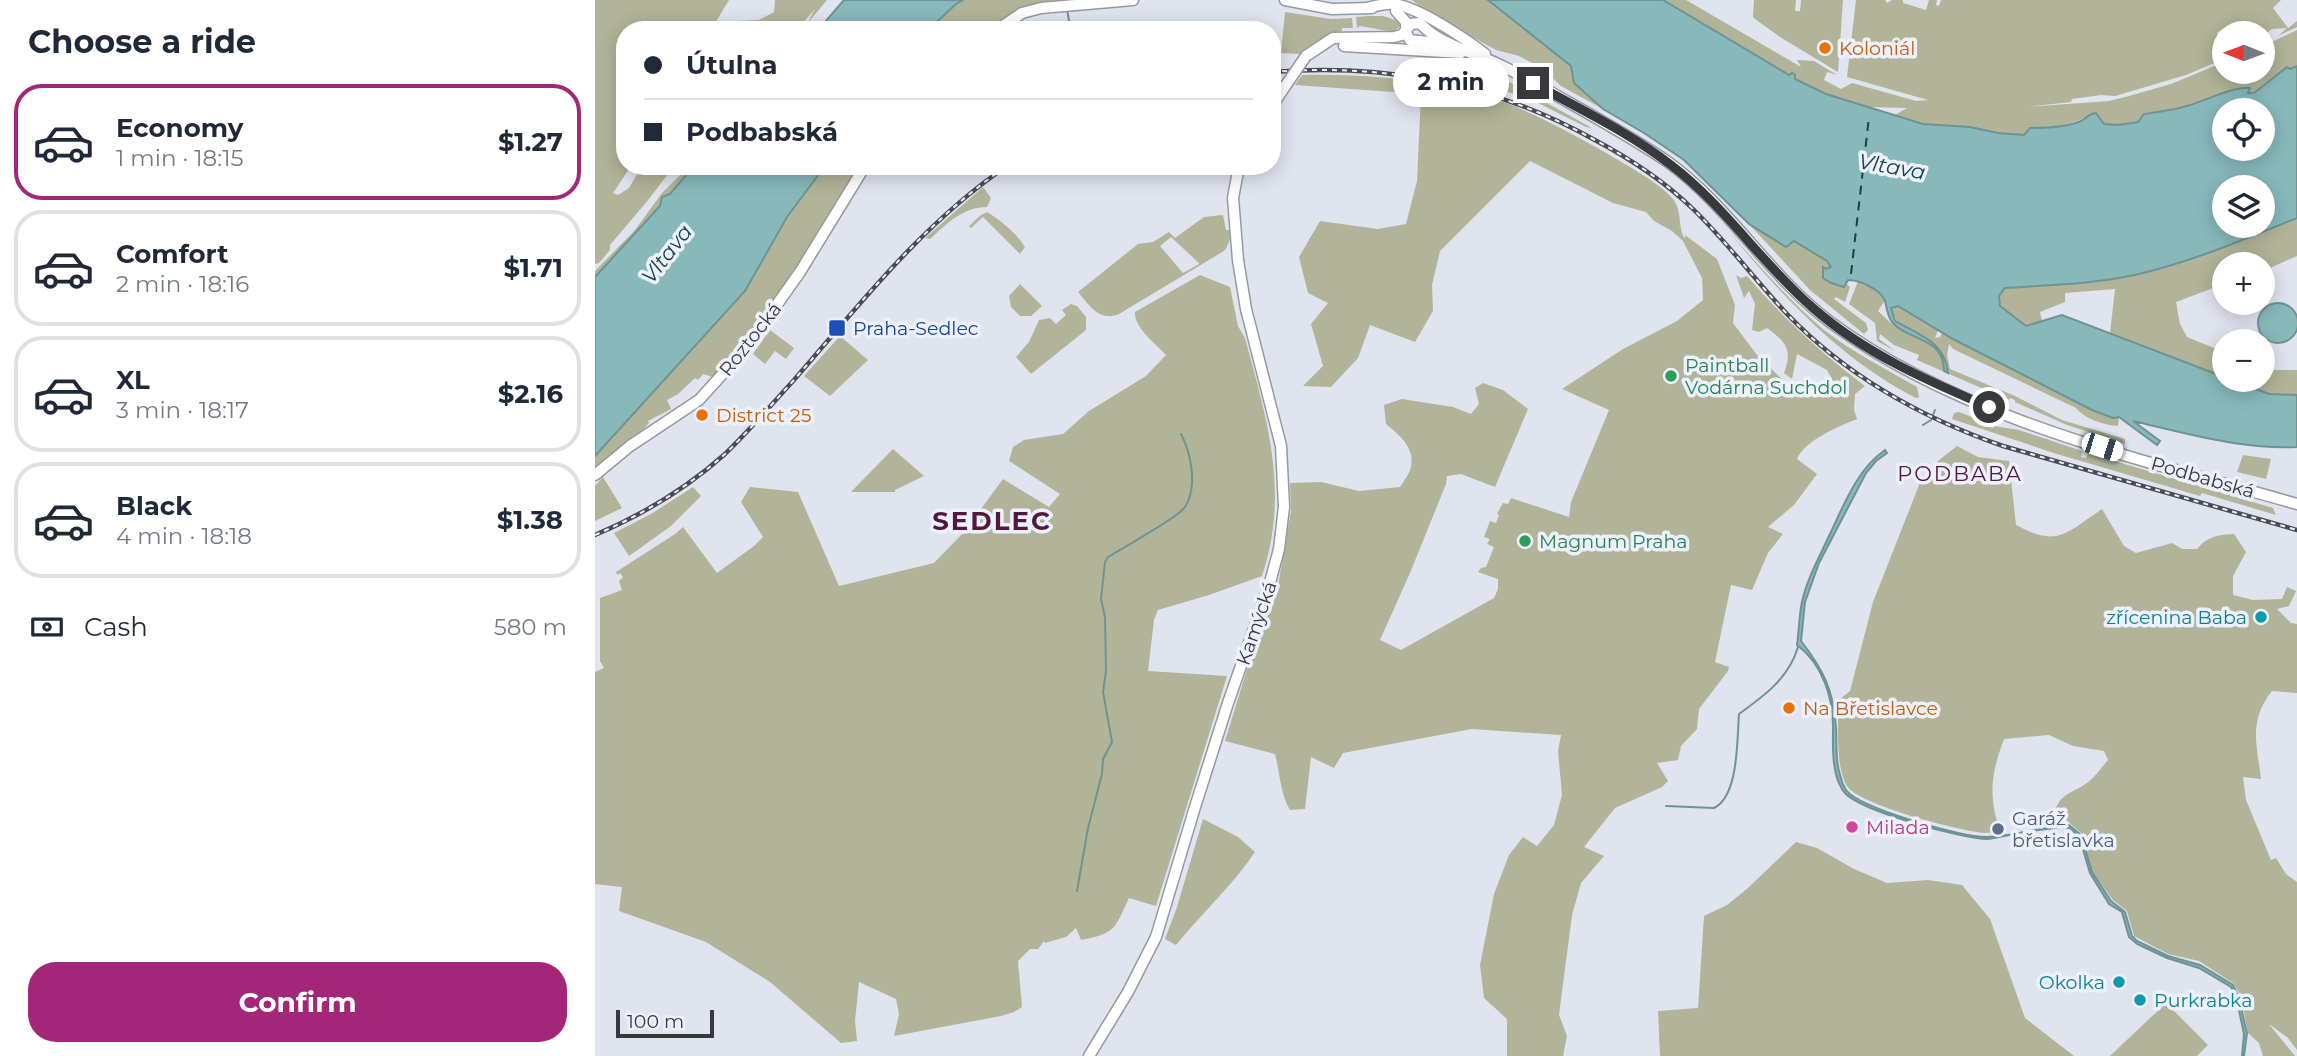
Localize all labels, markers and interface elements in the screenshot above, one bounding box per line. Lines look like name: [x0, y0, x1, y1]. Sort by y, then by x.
north arrow: [2212, 21, 2275, 84]
map controls: [2212, 21, 2275, 392]
text: Choose a ride: [28, 22, 256, 61]
place label: Koloniál: [1839, 37, 1915, 60]
marker: Koloniál: [1817, 40, 1833, 56]
text: Útulna: [686, 49, 778, 81]
callout: 2 min: [1393, 58, 1509, 108]
route end: [1517, 67, 1549, 99]
text: 2 min: [1417, 68, 1485, 96]
button: locate: [2212, 98, 2275, 161]
icon: car: [32, 111, 95, 174]
text: Economy: [116, 112, 243, 144]
text: Podbabská: [686, 116, 838, 148]
text: $1.27: [498, 126, 563, 158]
text: 1 min · 18:15: [116, 144, 244, 172]
water label: Vltava: [1857, 148, 1928, 185]
button: layers: [2212, 175, 2275, 238]
water label: Vltava: [636, 219, 697, 288]
icon: car: [32, 237, 95, 300]
text: Comfort: [116, 238, 228, 270]
text: $1.71: [504, 252, 563, 284]
button: +: [2212, 252, 2275, 315]
text: 2 min · 18:16: [116, 270, 249, 298]
street label: Roztocká: [714, 298, 786, 381]
place label: Praha-Sedlec: [853, 317, 979, 340]
marker: Praha-Sedlec: [827, 318, 847, 338]
button: −: [2212, 329, 2275, 392]
place label: Paintball Vodárna Suchdol: [1685, 354, 1847, 399]
icon: car: [32, 363, 95, 426]
text: XL: [116, 364, 150, 396]
marker: Paintball Vodárna Suchdol: [1663, 368, 1679, 384]
text: $2.16: [498, 378, 563, 410]
route start: [1973, 391, 2005, 423]
text: 3 min · 18:17: [116, 396, 249, 424]
place label: District 25: [716, 404, 812, 427]
marker: District 25: [694, 407, 710, 423]
car: [2079, 431, 2126, 463]
street label: Podbabská: [2148, 452, 2257, 503]
district label: PODBABA: [1897, 461, 2023, 486]
icon: car: [32, 489, 95, 552]
text: Black: [116, 490, 192, 522]
text: $1.38: [497, 504, 563, 536]
district label: SEDLEC: [932, 505, 1052, 537]
text: 4 min · 18:18: [116, 522, 252, 550]
place label: Magnum Praha: [1539, 530, 1687, 553]
marker: Magnum Praha: [1517, 533, 1533, 549]
street label: Kamýcká: [1231, 578, 1282, 668]
place label: zřícenina Baba: [2106, 606, 2247, 629]
icon: cash: [28, 608, 66, 646]
marker: zřícenina Baba: [2253, 609, 2269, 625]
text: Cash: [84, 611, 148, 643]
text: 580 m: [494, 613, 567, 641]
place label: Na Břetislavce: [1803, 697, 1938, 720]
marker: Na Břetislavce: [1781, 700, 1797, 716]
place label: Garáž břetislavka: [2012, 807, 2115, 852]
place label: Milada: [1866, 816, 1930, 839]
marker: Milada: [1844, 819, 1860, 835]
marker: Garáž břetislavka: [1990, 821, 2006, 837]
button: Confirm: [28, 962, 567, 1042]
place label: Okolka: [2039, 971, 2105, 994]
marker: Okolka: [2111, 974, 2127, 990]
place label: Purkrabka: [2154, 989, 2252, 1012]
marker: Purkrabka: [2132, 992, 2148, 1008]
scale bar: [616, 1007, 714, 1039]
text: 100 m: [627, 1010, 684, 1033]

